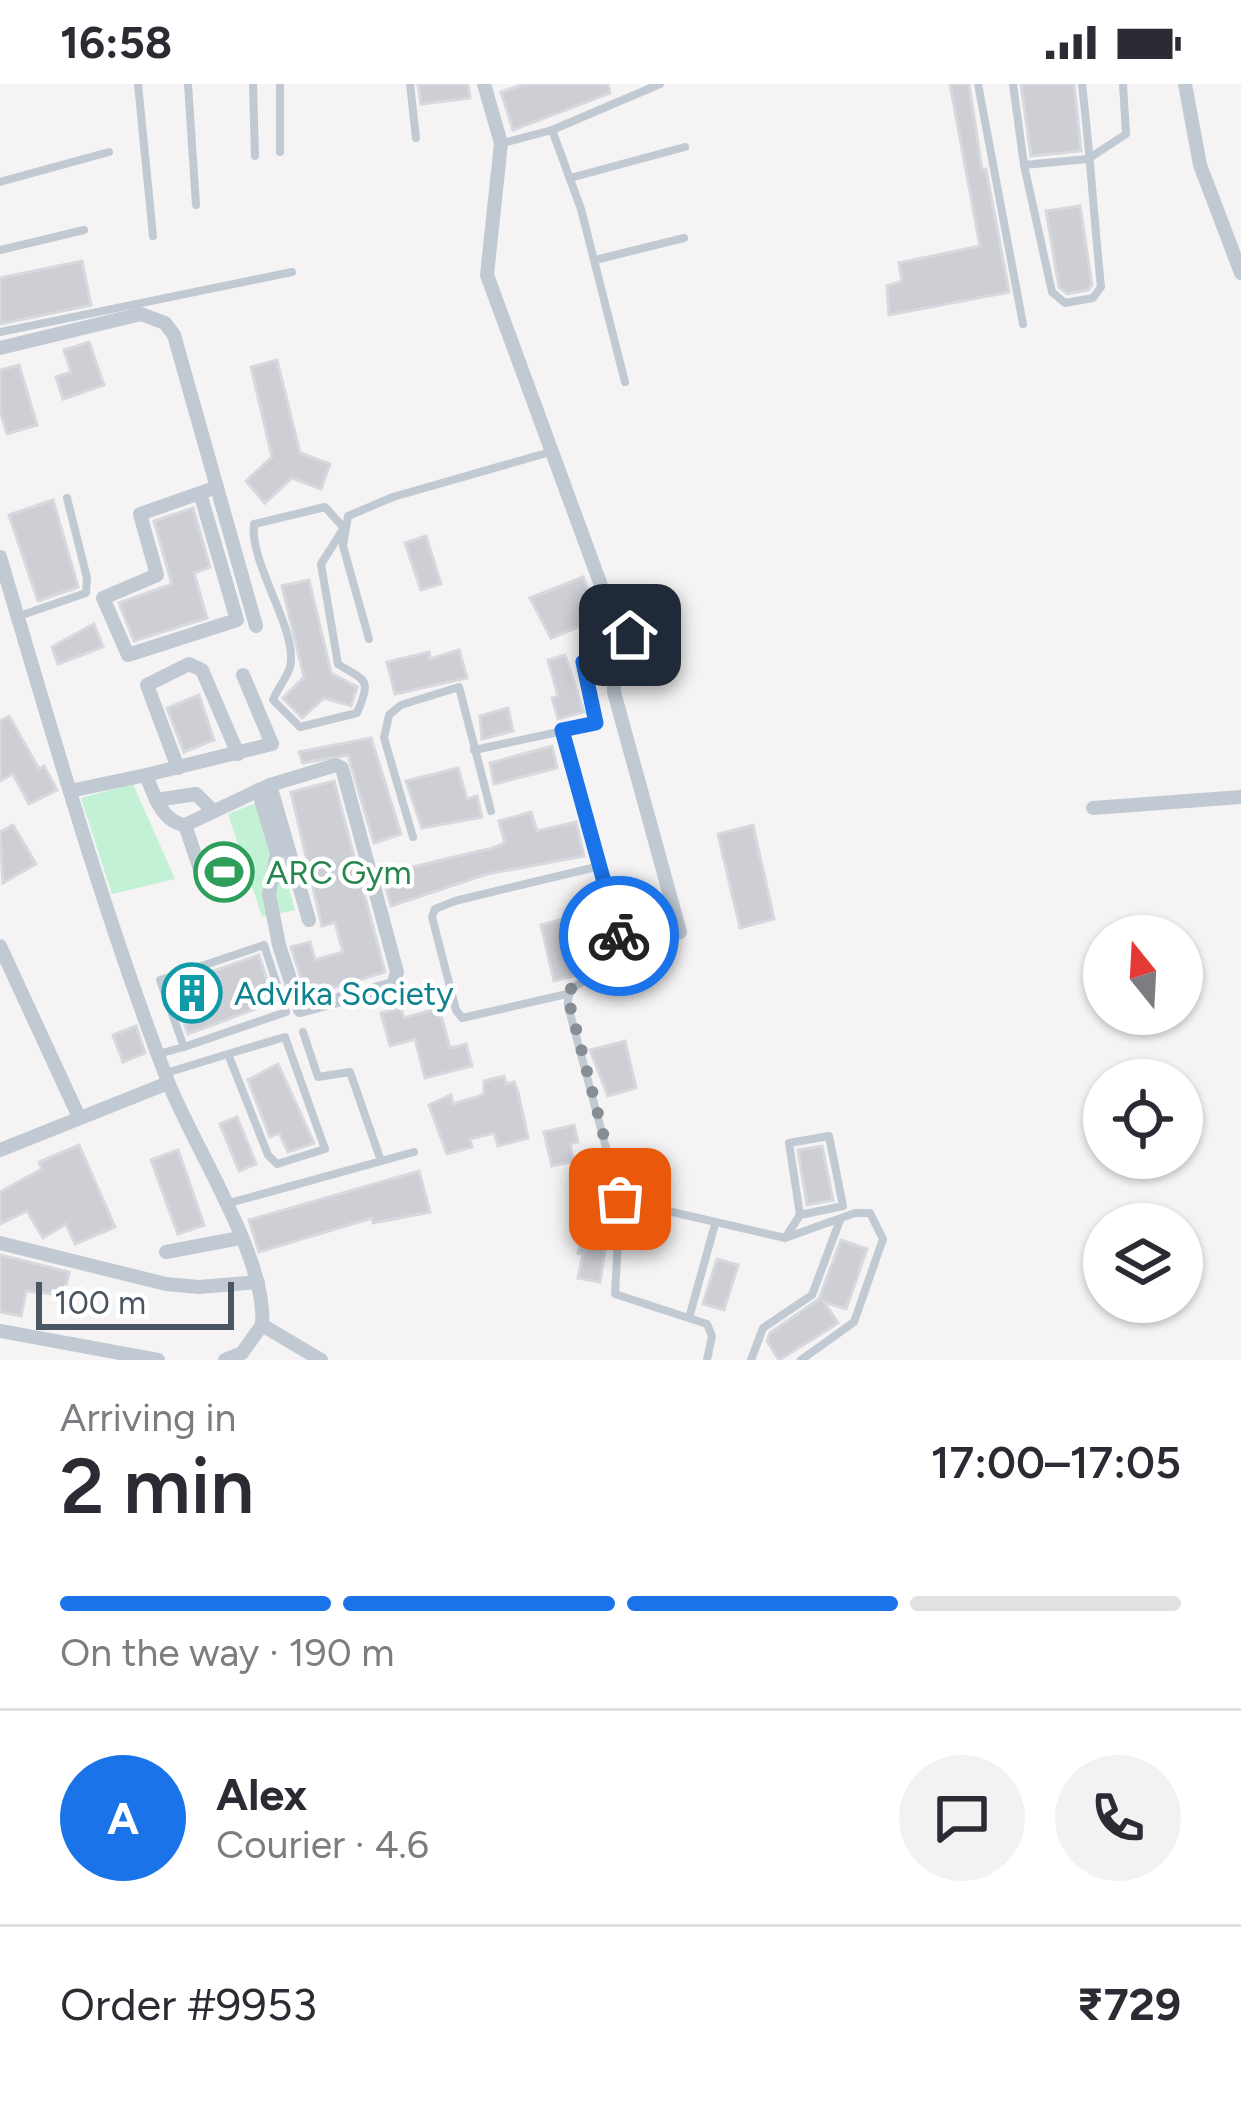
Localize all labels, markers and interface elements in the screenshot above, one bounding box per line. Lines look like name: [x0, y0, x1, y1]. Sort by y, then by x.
text: 16:58: [60, 15, 172, 69]
pin: [579, 584, 681, 686]
icon: home: [597, 602, 663, 668]
sports icon: ARC Gym: [193, 841, 255, 903]
place label: ARC Gym: [266, 853, 411, 892]
courier: [559, 876, 679, 996]
icon: bike: [586, 903, 652, 969]
north arrow: [1083, 915, 1203, 1035]
map controls: [1083, 915, 1203, 1323]
building icon: Advika Society: [161, 962, 223, 1024]
place label: Advika Society: [234, 974, 454, 1013]
button: locate: [1083, 1059, 1203, 1179]
pin: [569, 1148, 671, 1250]
icon: bag: [587, 1166, 653, 1232]
button: layers: [1083, 1203, 1203, 1323]
scale bar: [36, 1276, 234, 1329]
text: 100 m: [54, 1283, 146, 1322]
text: Arriving in: [60, 1394, 236, 1441]
text: 17:00–17:05: [931, 1435, 1181, 1489]
text: 2 min: [60, 1439, 254, 1533]
text: On the way · 190 m: [60, 1629, 395, 1676]
button: chat: [899, 1755, 1025, 1881]
button: phone: [1055, 1755, 1181, 1881]
text: Alex: [216, 1767, 307, 1821]
text: A: [107, 1791, 139, 1845]
text: Courier · 4.6: [216, 1821, 429, 1868]
text: Order #9953: [60, 1977, 317, 2031]
text: ₹729: [1077, 1977, 1181, 2031]

